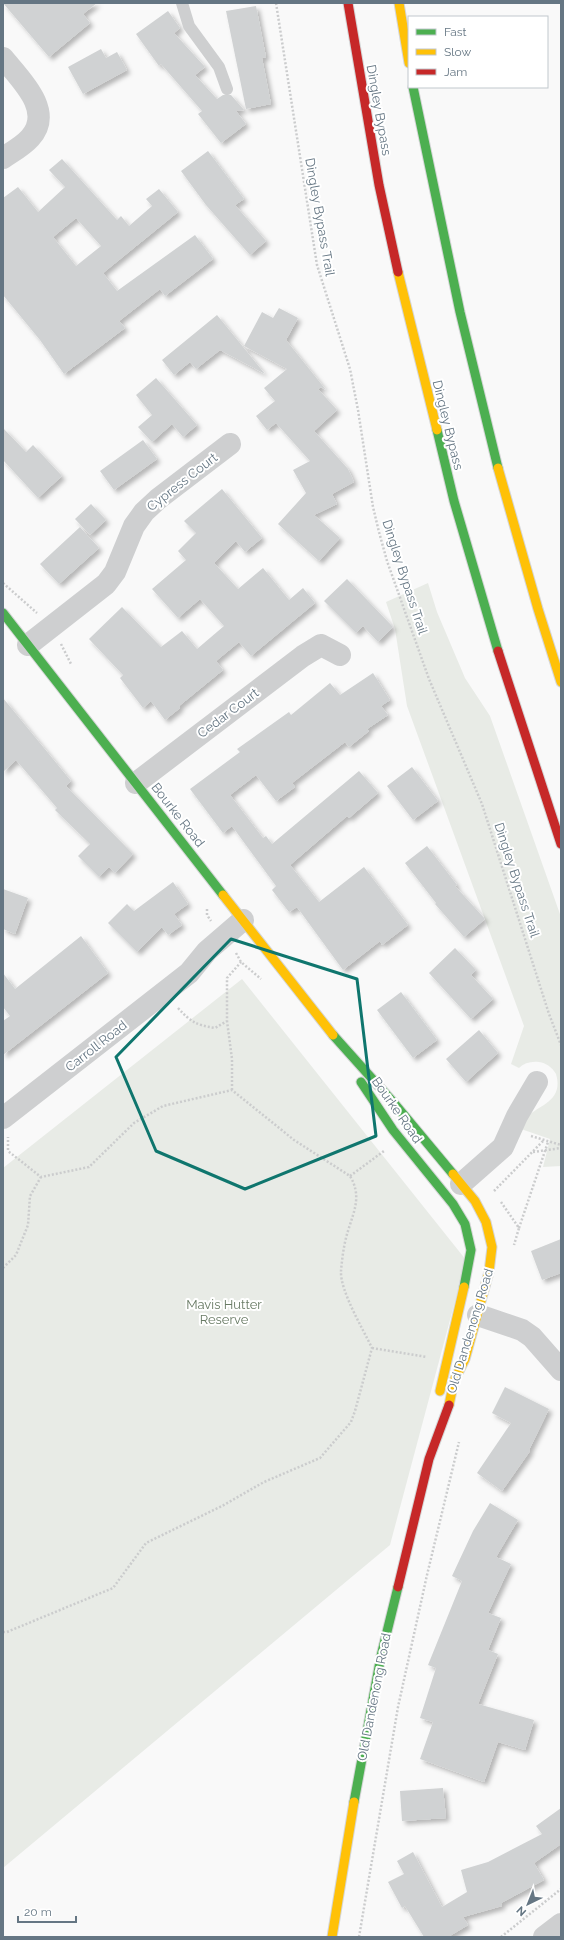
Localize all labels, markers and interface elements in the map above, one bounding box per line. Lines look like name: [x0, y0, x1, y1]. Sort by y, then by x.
legend: [408, 16, 548, 88]
text: Fast: [444, 25, 467, 39]
text: Slow: [444, 45, 471, 59]
street label: Dingley Bypass: [364, 63, 394, 157]
text: Jam: [444, 65, 467, 79]
street label: Dingley Bypass Trail: [302, 157, 338, 278]
street label: Dingley Bypass: [430, 379, 466, 471]
street label: Cypress Court: [144, 449, 221, 514]
street label: Dingley Bypass Trail: [379, 518, 431, 637]
street label: Cedar Court: [194, 685, 262, 741]
street label: Bourke Road: [148, 780, 208, 850]
street label: Dingley Bypass Trail: [491, 821, 543, 940]
street label: Carroll Road: [62, 1017, 130, 1075]
street label: Bourke Road: [369, 1074, 425, 1146]
street label: Old Dandenong Road: [444, 1267, 496, 1395]
park label: Mavis Hutter Reserve: [186, 1297, 262, 1327]
street label: Old Dandenong Road: [354, 1632, 394, 1762]
north arrow: [508, 1884, 548, 1924]
scale bar: [18, 1898, 76, 1924]
text: N: [514, 1903, 529, 1919]
text: 20 m: [24, 1905, 52, 1919]

